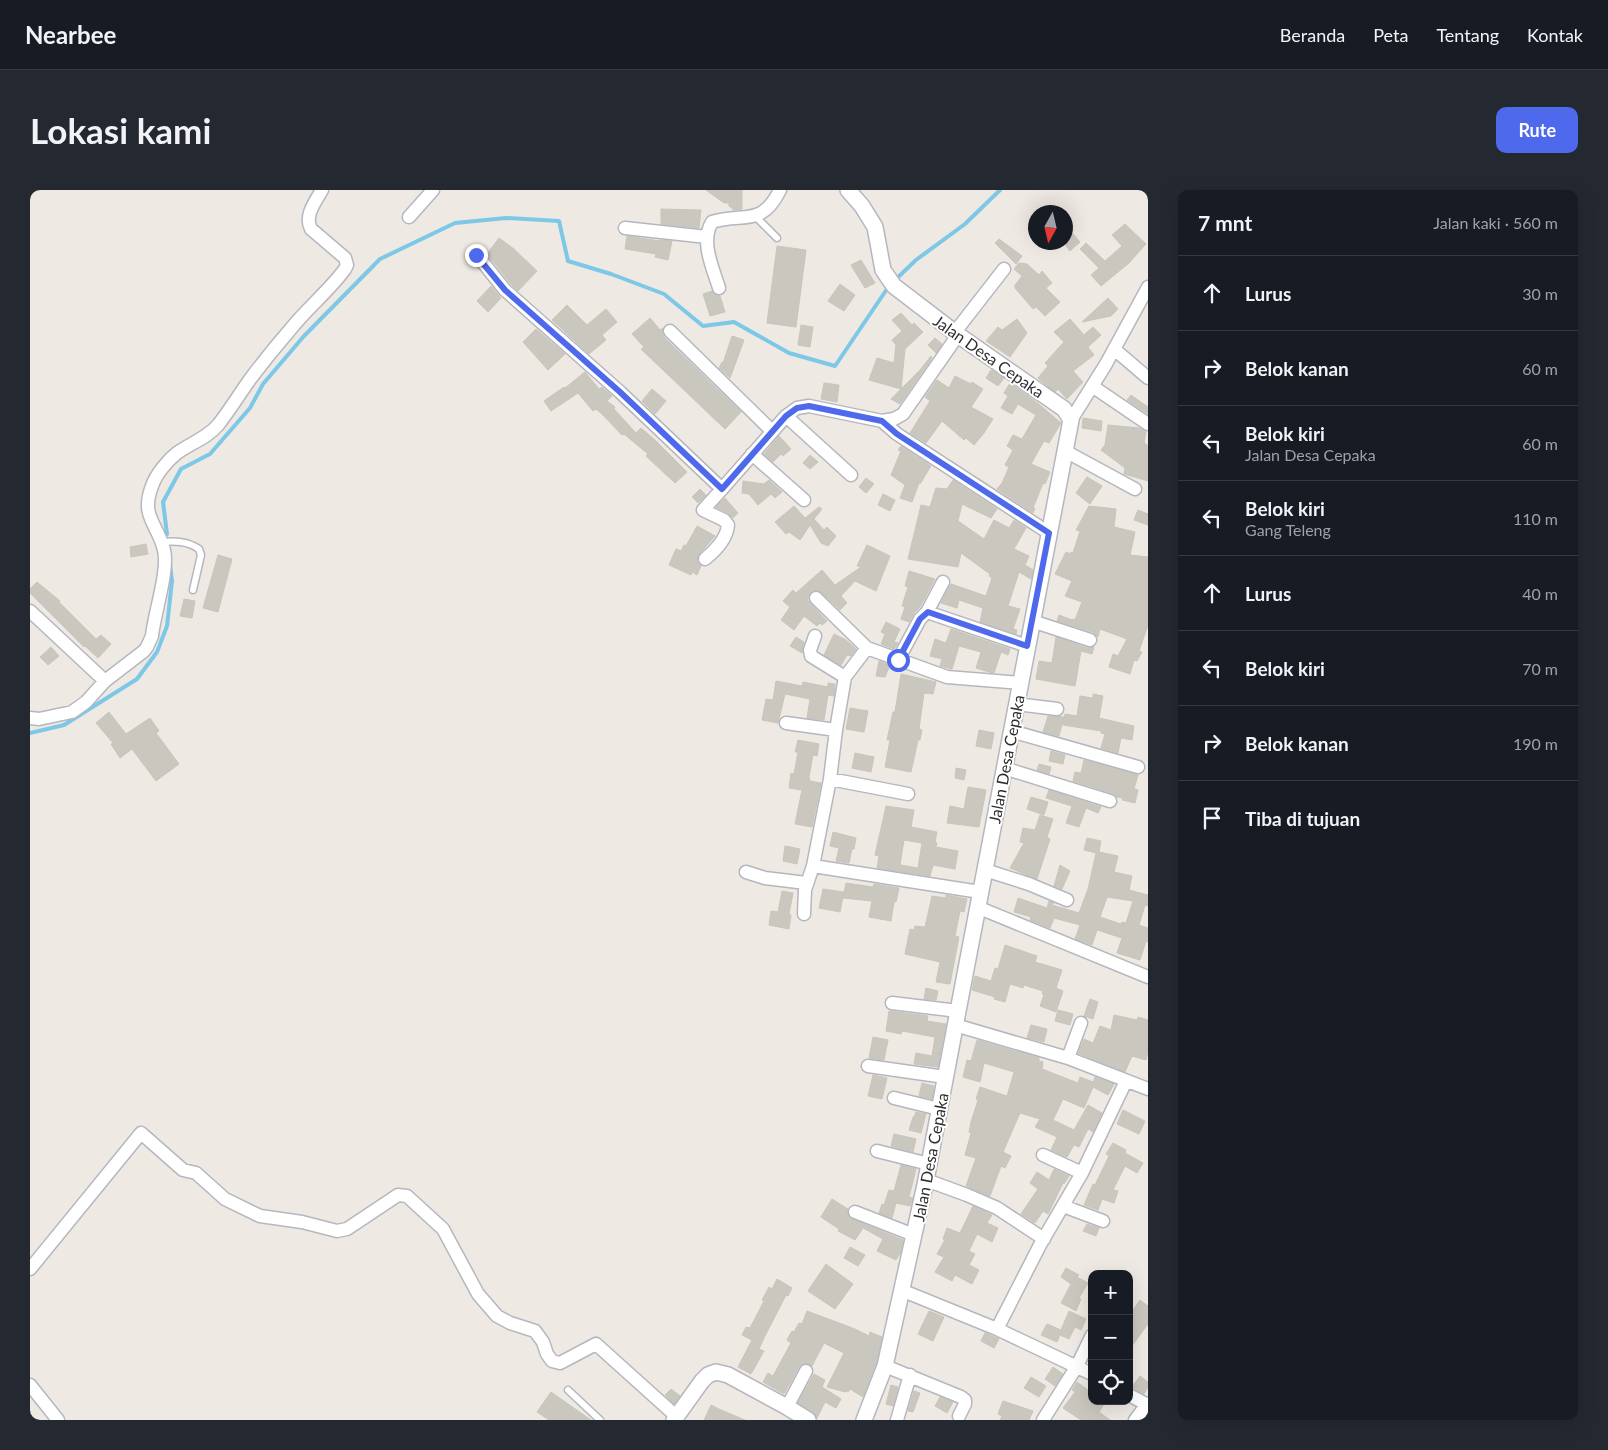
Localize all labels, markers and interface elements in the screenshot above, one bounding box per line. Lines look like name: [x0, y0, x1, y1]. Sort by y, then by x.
text: Nearbee: [25, 20, 116, 49]
text: Beranda: [1280, 24, 1345, 46]
text: Peta: [1373, 24, 1408, 46]
text: Tentang: [1436, 24, 1499, 46]
text: Kontak: [1527, 24, 1583, 46]
button: Rute: [1496, 107, 1578, 153]
text: Lokasi kami: [30, 109, 211, 151]
north arrow: [1028, 205, 1073, 250]
text: 7 mnt: [1198, 210, 1252, 235]
text: Jalan kaki · 560 m: [1433, 213, 1558, 232]
route end: [465, 244, 488, 267]
icon: ahead: [1198, 279, 1226, 307]
text: Lurus: [1245, 282, 1291, 305]
text: 30 m: [1522, 284, 1558, 303]
street label: Jalan Desa Cepaka: [930, 311, 1048, 401]
icon: right: [1198, 354, 1226, 382]
text: Belok kanan: [1245, 357, 1349, 380]
text: 60 m: [1522, 359, 1558, 378]
text: Belok kiri: [1245, 422, 1325, 445]
icon: left: [1198, 429, 1226, 457]
text: 60 m: [1522, 434, 1558, 453]
text: Jalan Desa Cepaka: [1245, 445, 1376, 464]
text: Belok kiri: [1245, 497, 1325, 520]
icon: left: [1198, 504, 1226, 532]
text: 110 m: [1513, 509, 1558, 528]
text: Gang Teleng: [1245, 520, 1331, 539]
icon: ahead: [1198, 579, 1226, 607]
text: Lurus: [1245, 582, 1291, 605]
text: 40 m: [1522, 584, 1558, 603]
route start: [887, 649, 910, 672]
icon: left: [1198, 654, 1226, 682]
text: Belok kiri: [1245, 657, 1325, 680]
text: 70 m: [1522, 659, 1558, 678]
street label: Jalan Desa Cepaka: [984, 693, 1028, 825]
icon: right: [1198, 729, 1226, 757]
text: Belok kanan: [1245, 732, 1349, 755]
text: 190 m: [1513, 734, 1558, 753]
icon: arrive: [1198, 804, 1226, 832]
text: Tiba di tujuan: [1245, 807, 1360, 830]
street label: Jalan Desa Cepaka: [908, 1091, 952, 1223]
map controls: [1088, 1270, 1133, 1405]
button: +: [1088, 1270, 1133, 1315]
button: −: [1088, 1315, 1133, 1360]
button: locate: [1088, 1360, 1133, 1405]

